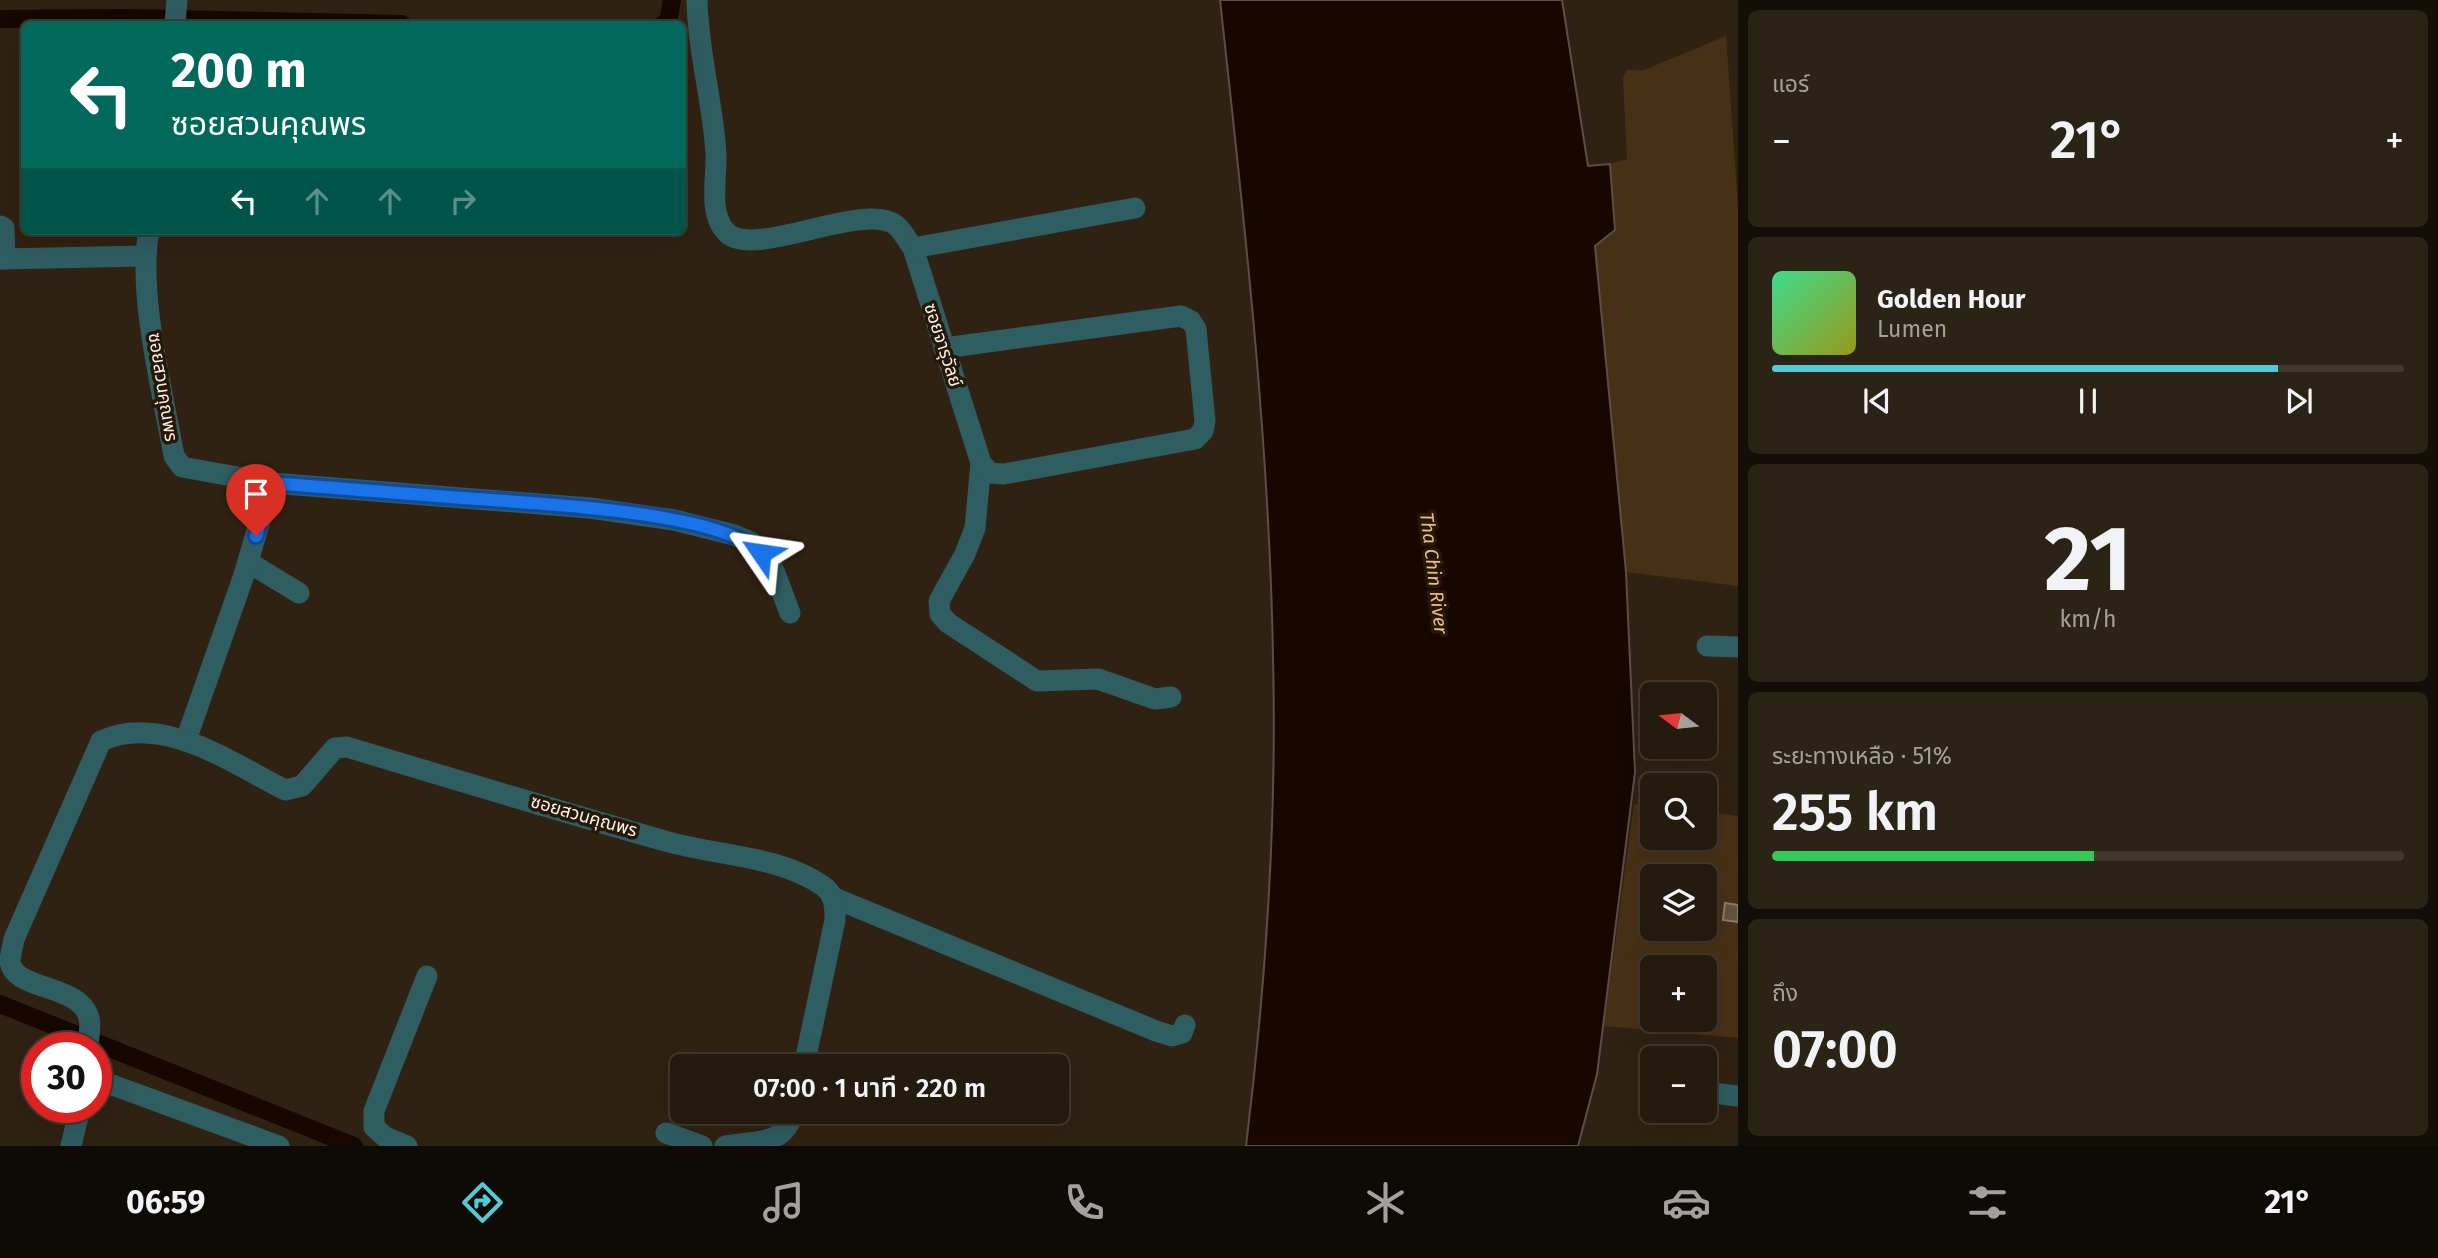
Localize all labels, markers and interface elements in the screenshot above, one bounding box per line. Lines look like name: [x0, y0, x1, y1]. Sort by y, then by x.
text: 200 m: [171, 41, 307, 100]
icon: left: [56, 49, 147, 140]
text: แอร์: [1772, 70, 1809, 98]
text: ซอยสวนคุณพร: [171, 105, 366, 143]
text: 21°: [2050, 109, 2126, 172]
text: −: [1772, 118, 1791, 164]
text: +: [2385, 118, 2404, 164]
icon: left: [225, 182, 263, 220]
icon: ahead: [298, 182, 336, 220]
icon: ahead: [371, 182, 409, 220]
icon: right: [444, 182, 482, 220]
text: Golden Hour: [1877, 284, 2025, 315]
street label: ซอยจารุวัลย์: [919, 300, 967, 390]
text: Lumen: [1877, 315, 1947, 343]
street label: ซอยสวนคุณพร: [144, 331, 182, 443]
icon: previous: [1858, 382, 1896, 420]
icon: pause: [2069, 382, 2107, 420]
icon: next: [2280, 382, 2318, 420]
pin: [226, 464, 286, 536]
icon: arrive: [237, 475, 275, 513]
text: 21: [2044, 505, 2132, 614]
water label: Tha Chin River: [1415, 511, 1453, 636]
position arrow: [724, 516, 798, 590]
text: km/h: [2060, 605, 2116, 633]
north arrow: [1640, 682, 1717, 760]
map controls: [1640, 682, 1717, 1123]
text: ระยะทางเหลือ · 51%: [1772, 742, 1952, 770]
button: search: [1640, 773, 1717, 850]
text: 255 km: [1772, 781, 1938, 844]
street label: ซอยสวนคุณพร: [528, 790, 640, 842]
button: layers: [1640, 864, 1717, 941]
button: +: [1640, 955, 1717, 1032]
text: ถึง: [1772, 979, 1798, 1007]
text: 07:00: [1772, 1018, 1898, 1081]
speed limit sign: 30: [21, 1032, 112, 1123]
button: −: [1640, 1046, 1717, 1123]
text: 07:00 · 1 นาที · 220 m: [753, 1073, 986, 1104]
icon: directions: [458, 1178, 507, 1227]
icon: music: [759, 1178, 808, 1227]
icon: phone: [1060, 1178, 1109, 1227]
icon: climate: [1361, 1178, 1410, 1227]
icon: car: [1662, 1178, 1711, 1227]
icon: filters: [1963, 1178, 2012, 1227]
text: 06:59: [126, 1183, 205, 1221]
text: 21°: [2264, 1183, 2312, 1221]

